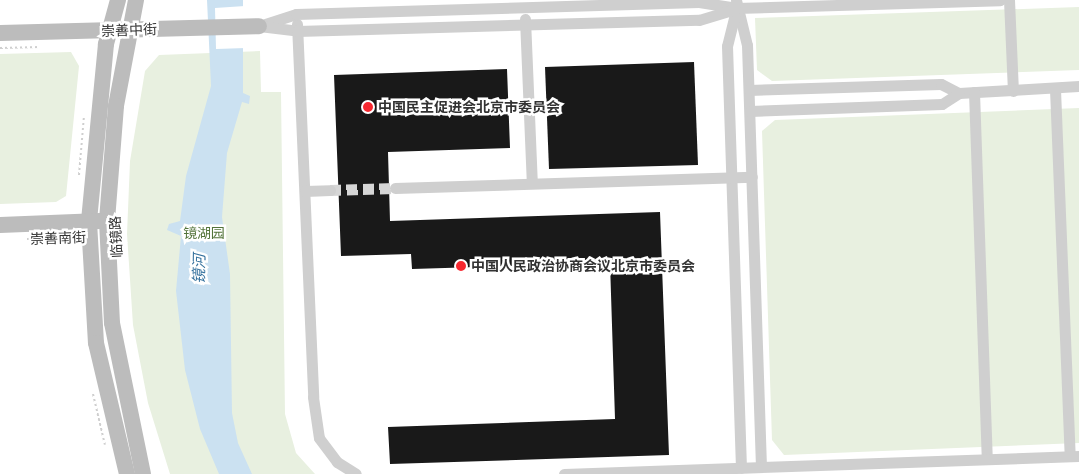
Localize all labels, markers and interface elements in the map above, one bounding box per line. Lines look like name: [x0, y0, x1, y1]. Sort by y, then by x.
street label: 崇善中街: [101, 21, 157, 39]
place label: 中国民主促进会北京市委员会: [378, 99, 560, 115]
marker: 中国民主促进会北京市委员会: [362, 101, 374, 113]
street label: 临镜路: [107, 216, 125, 258]
park label: 镜湖园: [183, 225, 225, 241]
street label: 崇善南街: [30, 229, 86, 247]
water label: 镜河: [190, 254, 208, 284]
place label: 中国人民政治协商会议北京市委员会: [471, 258, 695, 274]
marker: 中国人民政治协商会议北京市委员会: [455, 260, 467, 272]

